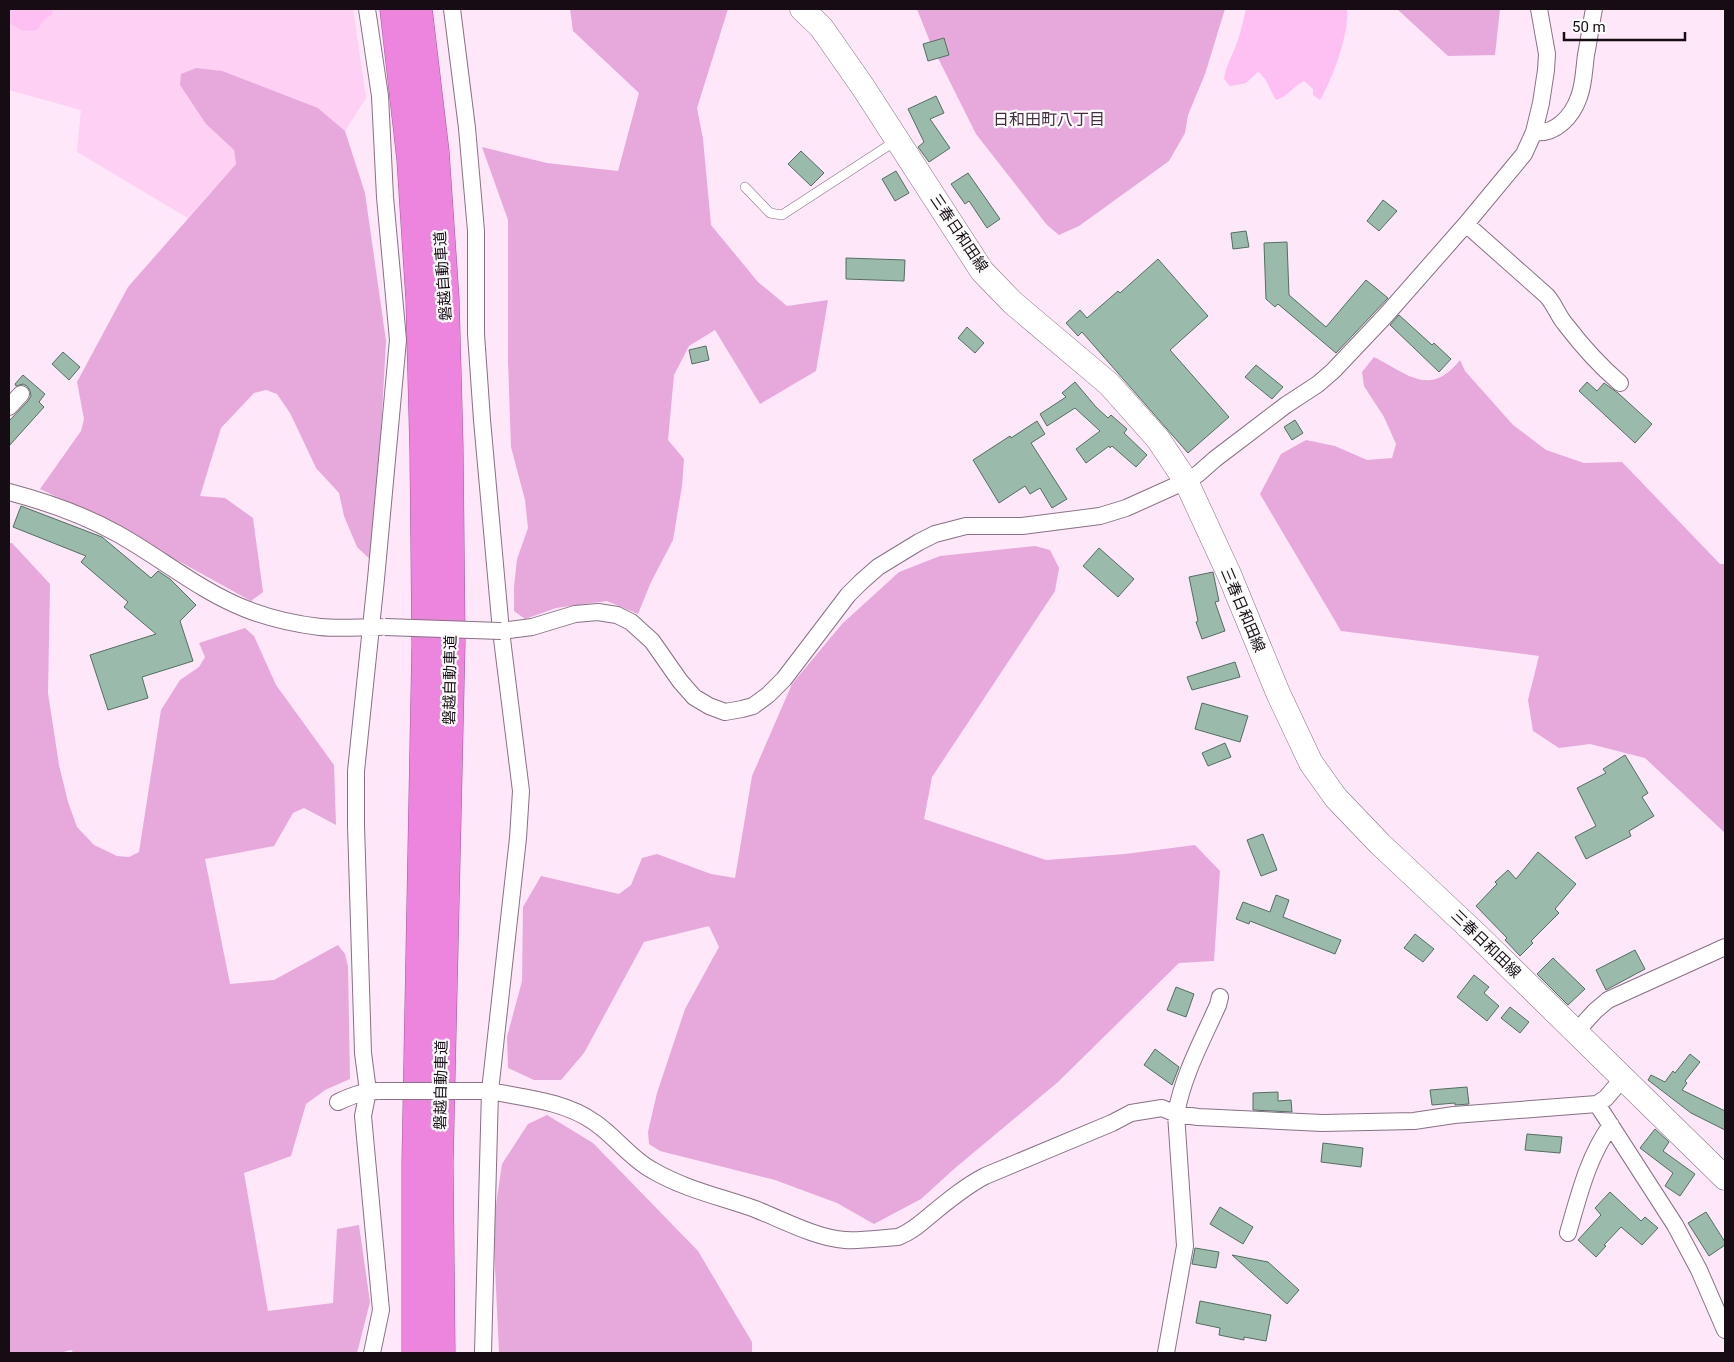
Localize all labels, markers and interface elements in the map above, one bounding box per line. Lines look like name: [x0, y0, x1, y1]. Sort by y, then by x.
scale bar: [1564, 10, 1685, 42]
text: 50 m: [1572, 18, 1606, 36]
district label: 日和田町八丁目: [993, 110, 1105, 129]
street label: 三春日和田線: [926, 191, 992, 275]
street label: 磐越自動車道: [431, 230, 455, 322]
street label: 三春日和田線: [1217, 565, 1269, 655]
street label: 磐越自動車道: [440, 635, 460, 725]
street label: 三春日和田線: [1447, 906, 1525, 982]
street label: 磐越自動車道: [431, 1040, 451, 1130]

